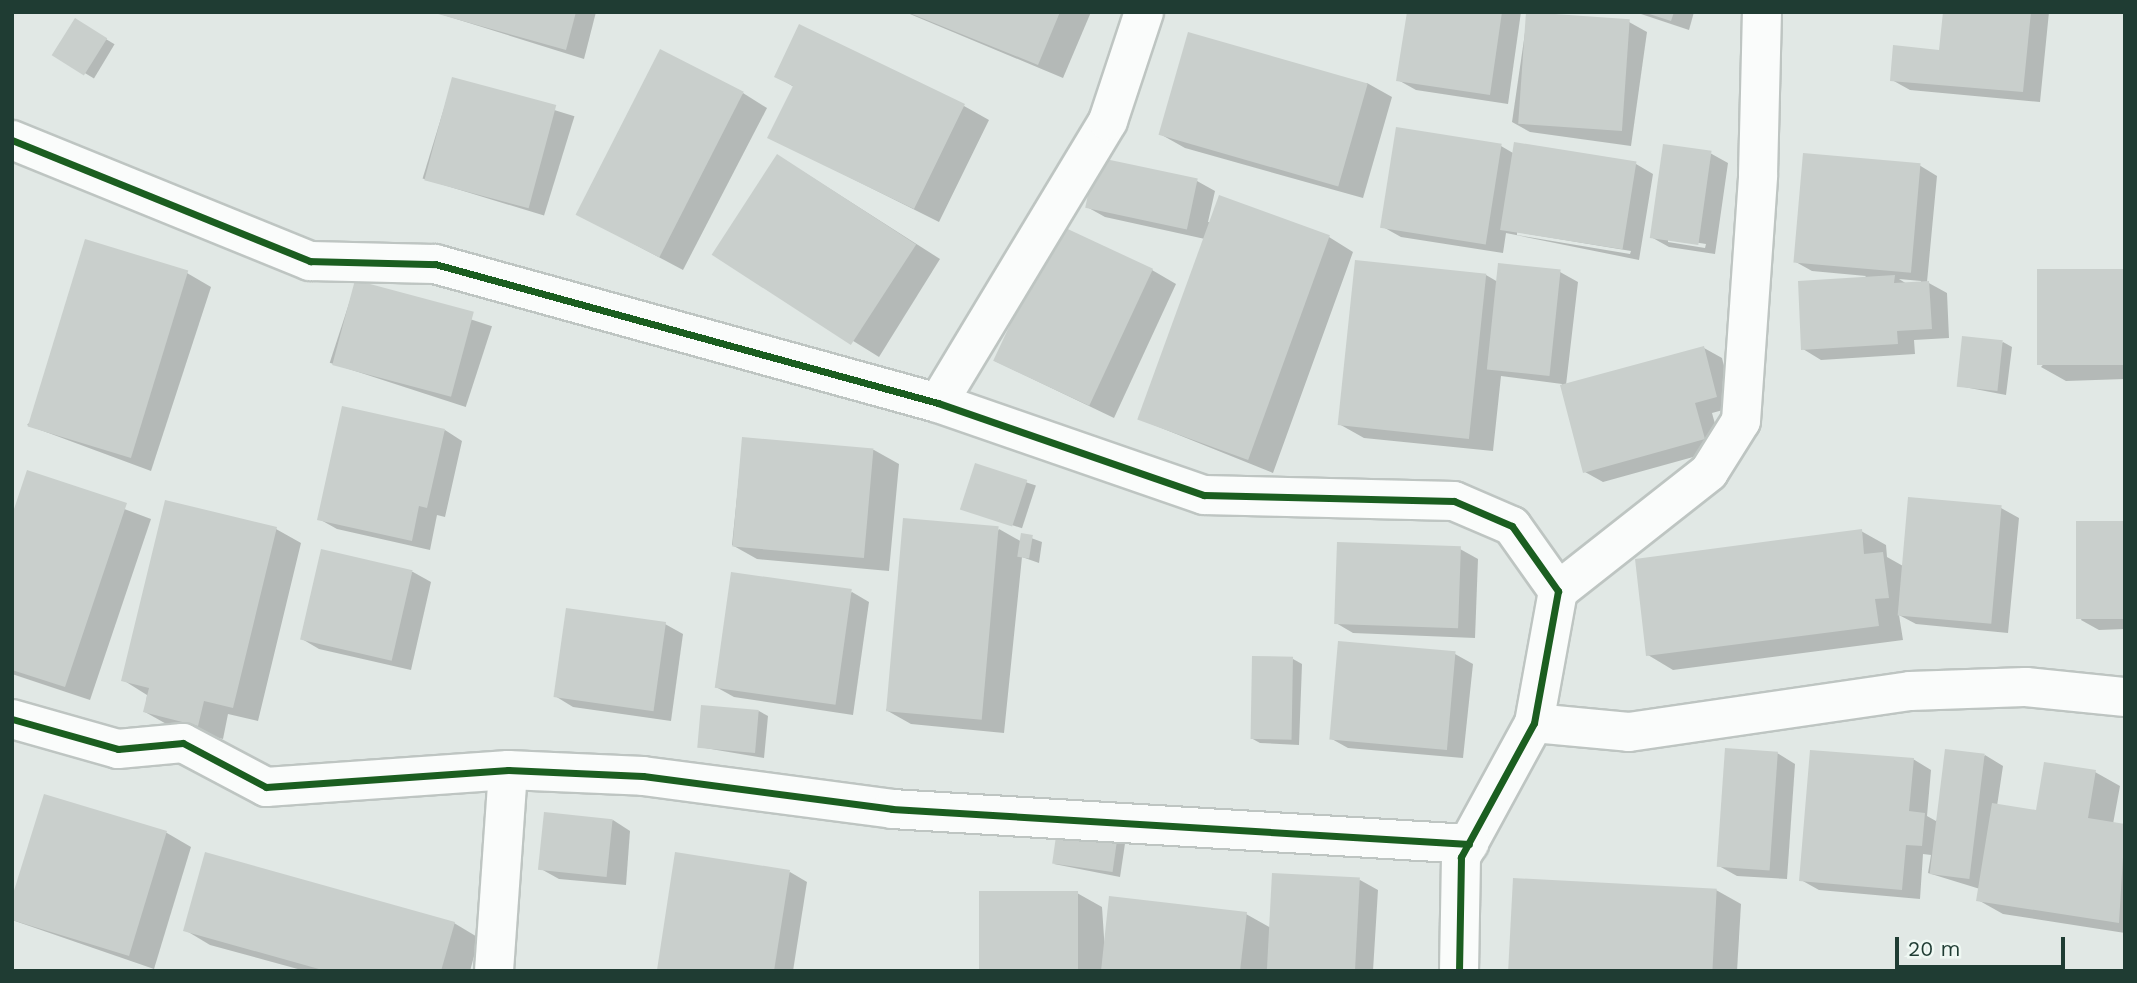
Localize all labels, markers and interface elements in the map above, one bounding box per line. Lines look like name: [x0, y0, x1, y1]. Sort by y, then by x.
scale bar: [1899, 923, 2069, 967]
text: 20 m: [1908, 936, 1960, 961]

